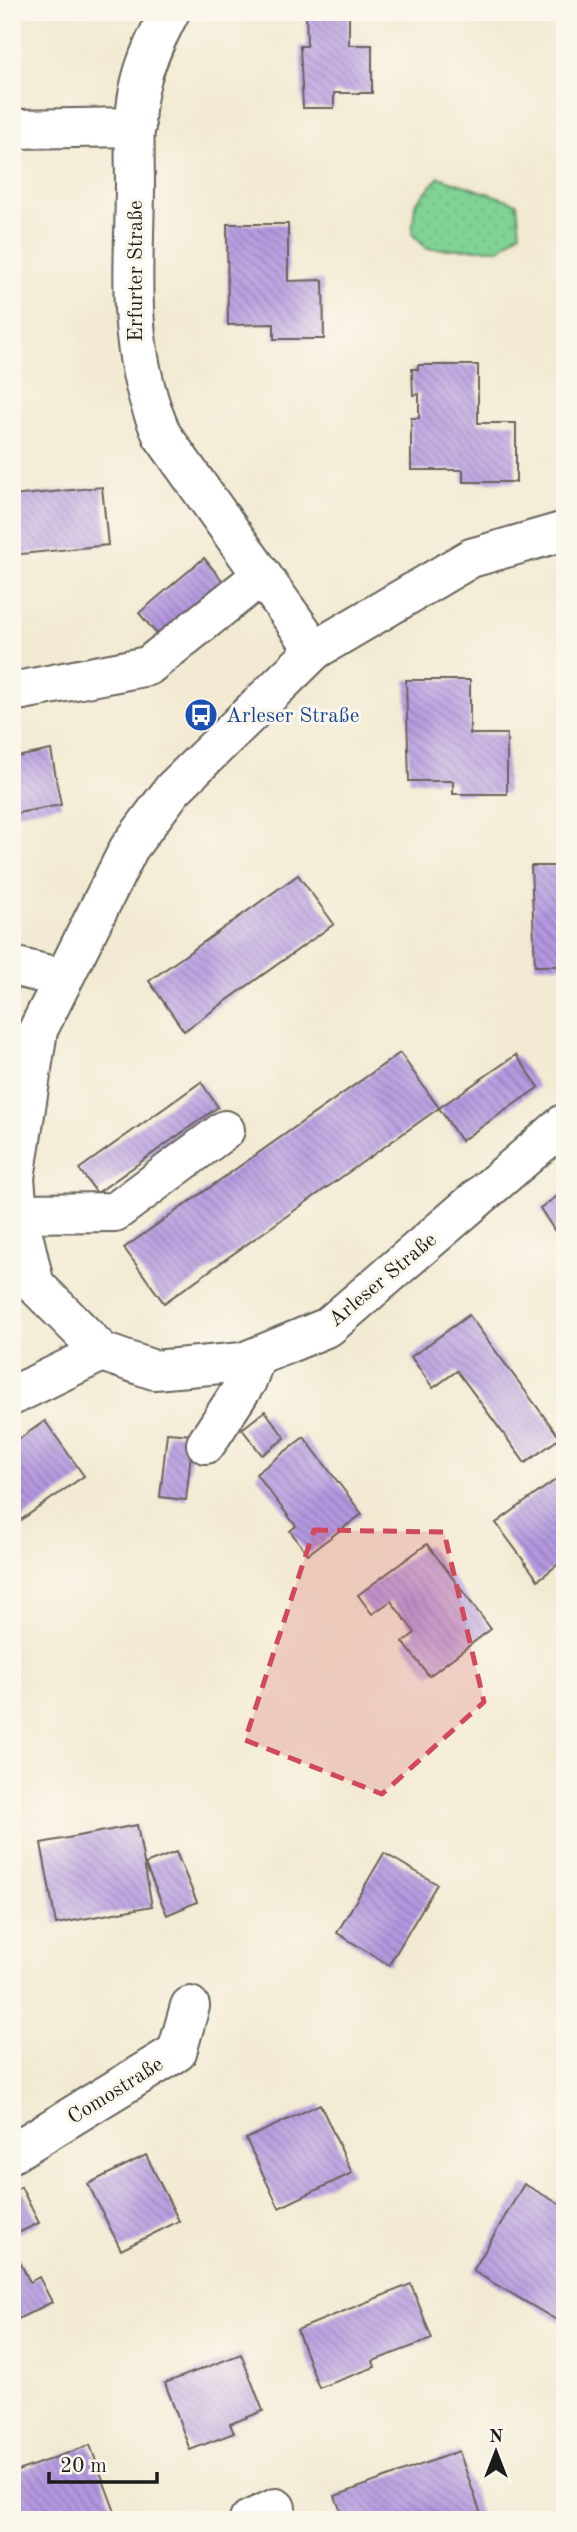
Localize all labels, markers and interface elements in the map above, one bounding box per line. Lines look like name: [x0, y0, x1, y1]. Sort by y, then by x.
street label: Erfurter Straße: [126, 200, 147, 342]
bus stop icon: Arleser Straße: [182, 696, 220, 734]
place label: Arleser Straße: [226, 706, 359, 727]
street label: Arleser Straße: [325, 1229, 441, 1331]
street label: Comostraße: [65, 2054, 167, 2129]
north arrow: [462, 2416, 532, 2486]
text: N: [489, 2428, 504, 2447]
scale bar: [49, 2441, 158, 2485]
text: 20 m: [60, 2456, 107, 2477]

